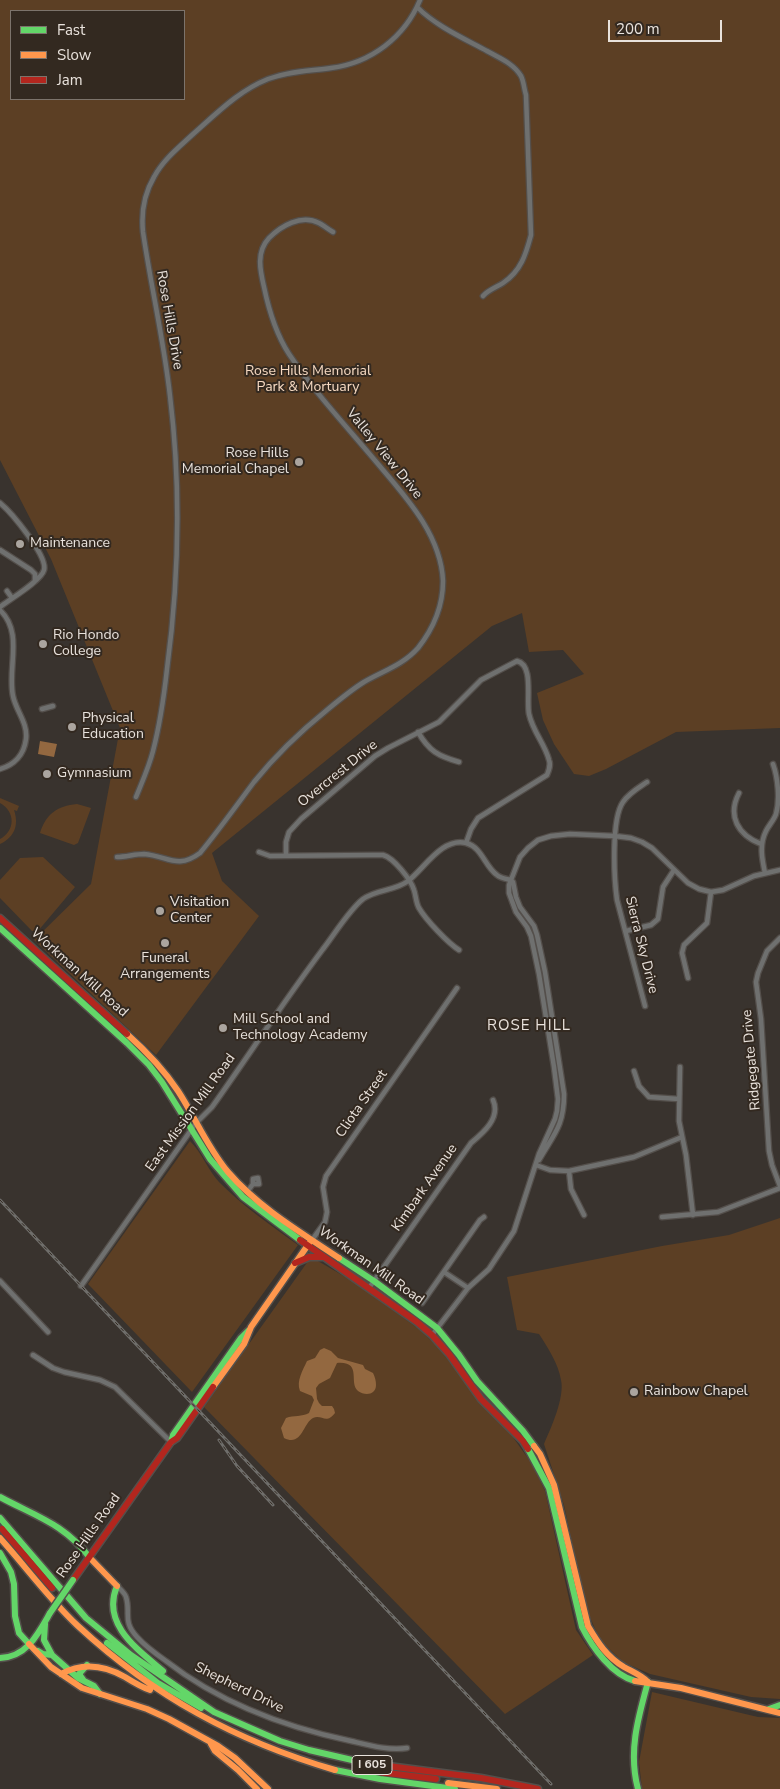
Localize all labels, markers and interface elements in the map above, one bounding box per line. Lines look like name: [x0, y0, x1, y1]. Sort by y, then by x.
legend: [10, 10, 185, 100]
scale bar: [610, 10, 724, 42]
text: 200 m: [616, 19, 660, 39]
text: Fast: [57, 20, 85, 40]
text: Slow: [57, 45, 91, 65]
text: Jam: [57, 70, 83, 90]
street label: Rose Hills Drive: [152, 269, 186, 371]
park label: Rose Hills Memorial Park & Mortuary: [245, 364, 371, 397]
street label: Valley View Drive: [342, 405, 426, 503]
place label: Rose Hills Memorial Chapel: [182, 446, 289, 478]
marker: Rose Hills Memorial Chapel: [293, 456, 305, 468]
place label: Maintenance: [30, 536, 110, 552]
marker: Maintenance: [14, 538, 26, 550]
place label: Rio Hondo College: [53, 628, 119, 660]
marker: Rio Hondo College: [37, 638, 49, 650]
place label: Physical Education: [82, 711, 144, 744]
marker: Physical Education: [66, 721, 78, 733]
street label: Overcrest Drive: [295, 737, 381, 811]
place label: Gymnasium: [57, 766, 132, 782]
marker: Gymnasium: [41, 768, 53, 780]
place label: Visitation Center: [170, 895, 229, 928]
street label: Sierra Sky Drive: [621, 895, 661, 995]
marker: Visitation Center: [154, 905, 166, 917]
street label: Workman Mill Road: [27, 925, 131, 1021]
marker: Funeral Arrangements: [159, 937, 171, 949]
place label: Funeral Arrangements: [120, 951, 210, 984]
street label: Ridgegate Drive: [739, 1009, 765, 1111]
place label: Mill School and Technology Academy: [233, 1012, 368, 1044]
district label: ROSE HILL: [486, 1017, 572, 1035]
marker: Mill School and Technology Academy: [217, 1022, 229, 1034]
street label: East Mission Mill Road: [143, 1051, 239, 1175]
street label: Cliota Street: [333, 1067, 391, 1141]
street label: Kimbark Avenue: [389, 1141, 461, 1235]
street label: Workman Mill Road: [315, 1223, 427, 1309]
place label: Rainbow Chapel: [644, 1384, 748, 1400]
marker: Rainbow Chapel: [628, 1386, 640, 1398]
street label: Rose Hills Road: [53, 1490, 125, 1582]
street label: Shepherd Drive: [192, 1659, 286, 1717]
road number: I 605: [352, 1756, 392, 1774]

